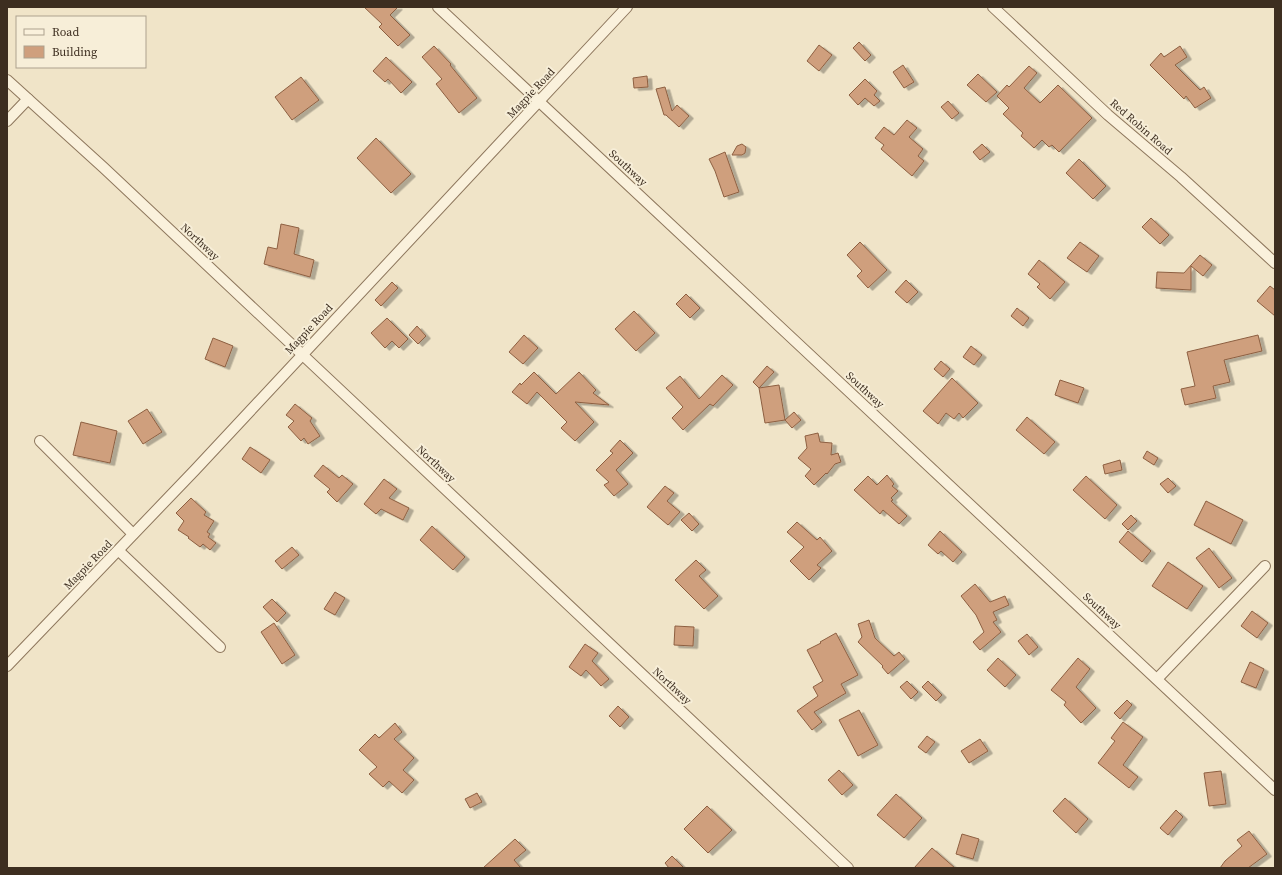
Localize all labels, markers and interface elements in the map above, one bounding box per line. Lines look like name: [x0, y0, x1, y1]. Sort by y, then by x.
legend: [16, 16, 146, 68]
text: Road: [52, 24, 79, 40]
text: Building: [52, 44, 97, 60]
street label: Magpie Road: [504, 64, 559, 121]
street label: Red Robin Road: [1107, 96, 1176, 159]
street label: Southway: [606, 146, 651, 190]
street label: Northway: [177, 220, 223, 264]
street label: Magpie Road: [282, 300, 337, 357]
street label: Southway: [843, 368, 888, 412]
street label: Northway: [413, 442, 459, 486]
street label: Magpie Road: [60, 536, 116, 593]
street label: Southway: [1080, 589, 1125, 633]
street label: Northway: [649, 664, 695, 708]

